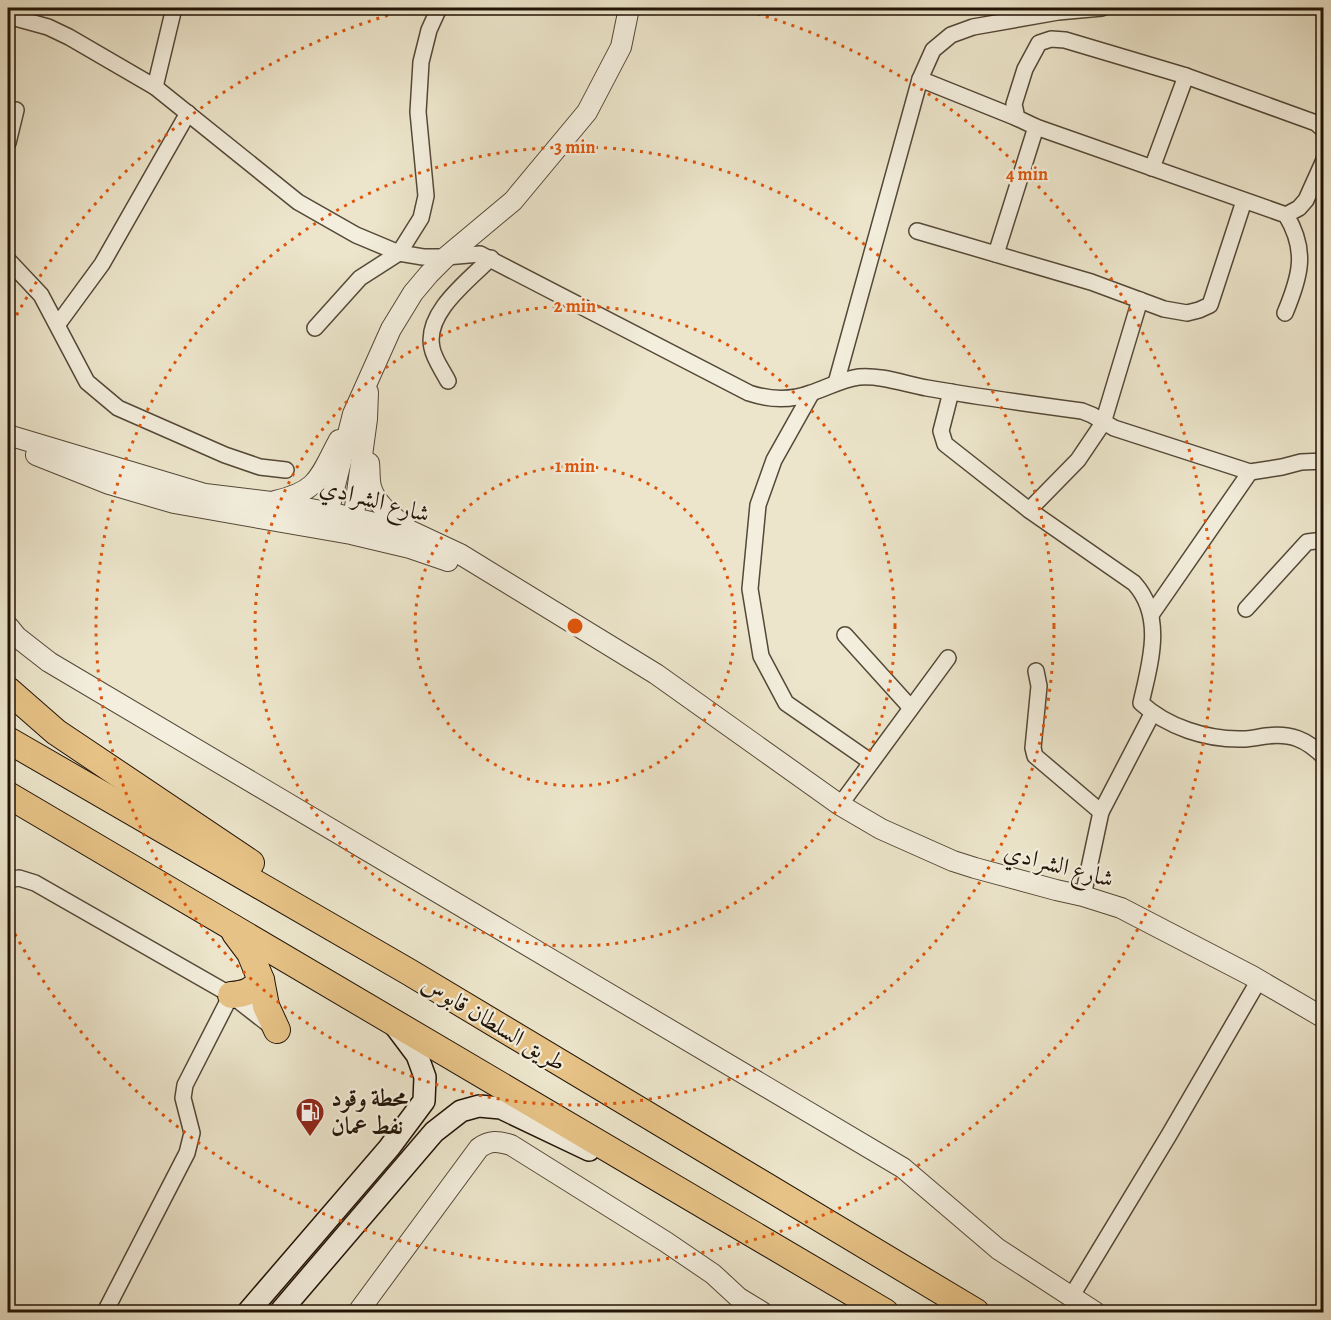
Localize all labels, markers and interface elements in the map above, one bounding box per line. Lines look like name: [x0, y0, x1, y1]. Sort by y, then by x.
text: 3 min: [554, 135, 596, 159]
text: 4 min: [1006, 162, 1048, 186]
text: 2 min: [554, 294, 596, 318]
text: 1 min: [555, 454, 595, 478]
street label: شارع الشرادي: [315, 470, 434, 534]
centre of rings: [565, 616, 585, 636]
street label: شارع الشرادي: [999, 835, 1118, 899]
street label: طريق السلطان قابوس: [416, 967, 572, 1079]
place label: محطة وقود نفط عمان: [331, 1082, 408, 1142]
fuel station icon: محطة وقود نفط عمان: [294, 1096, 326, 1138]

